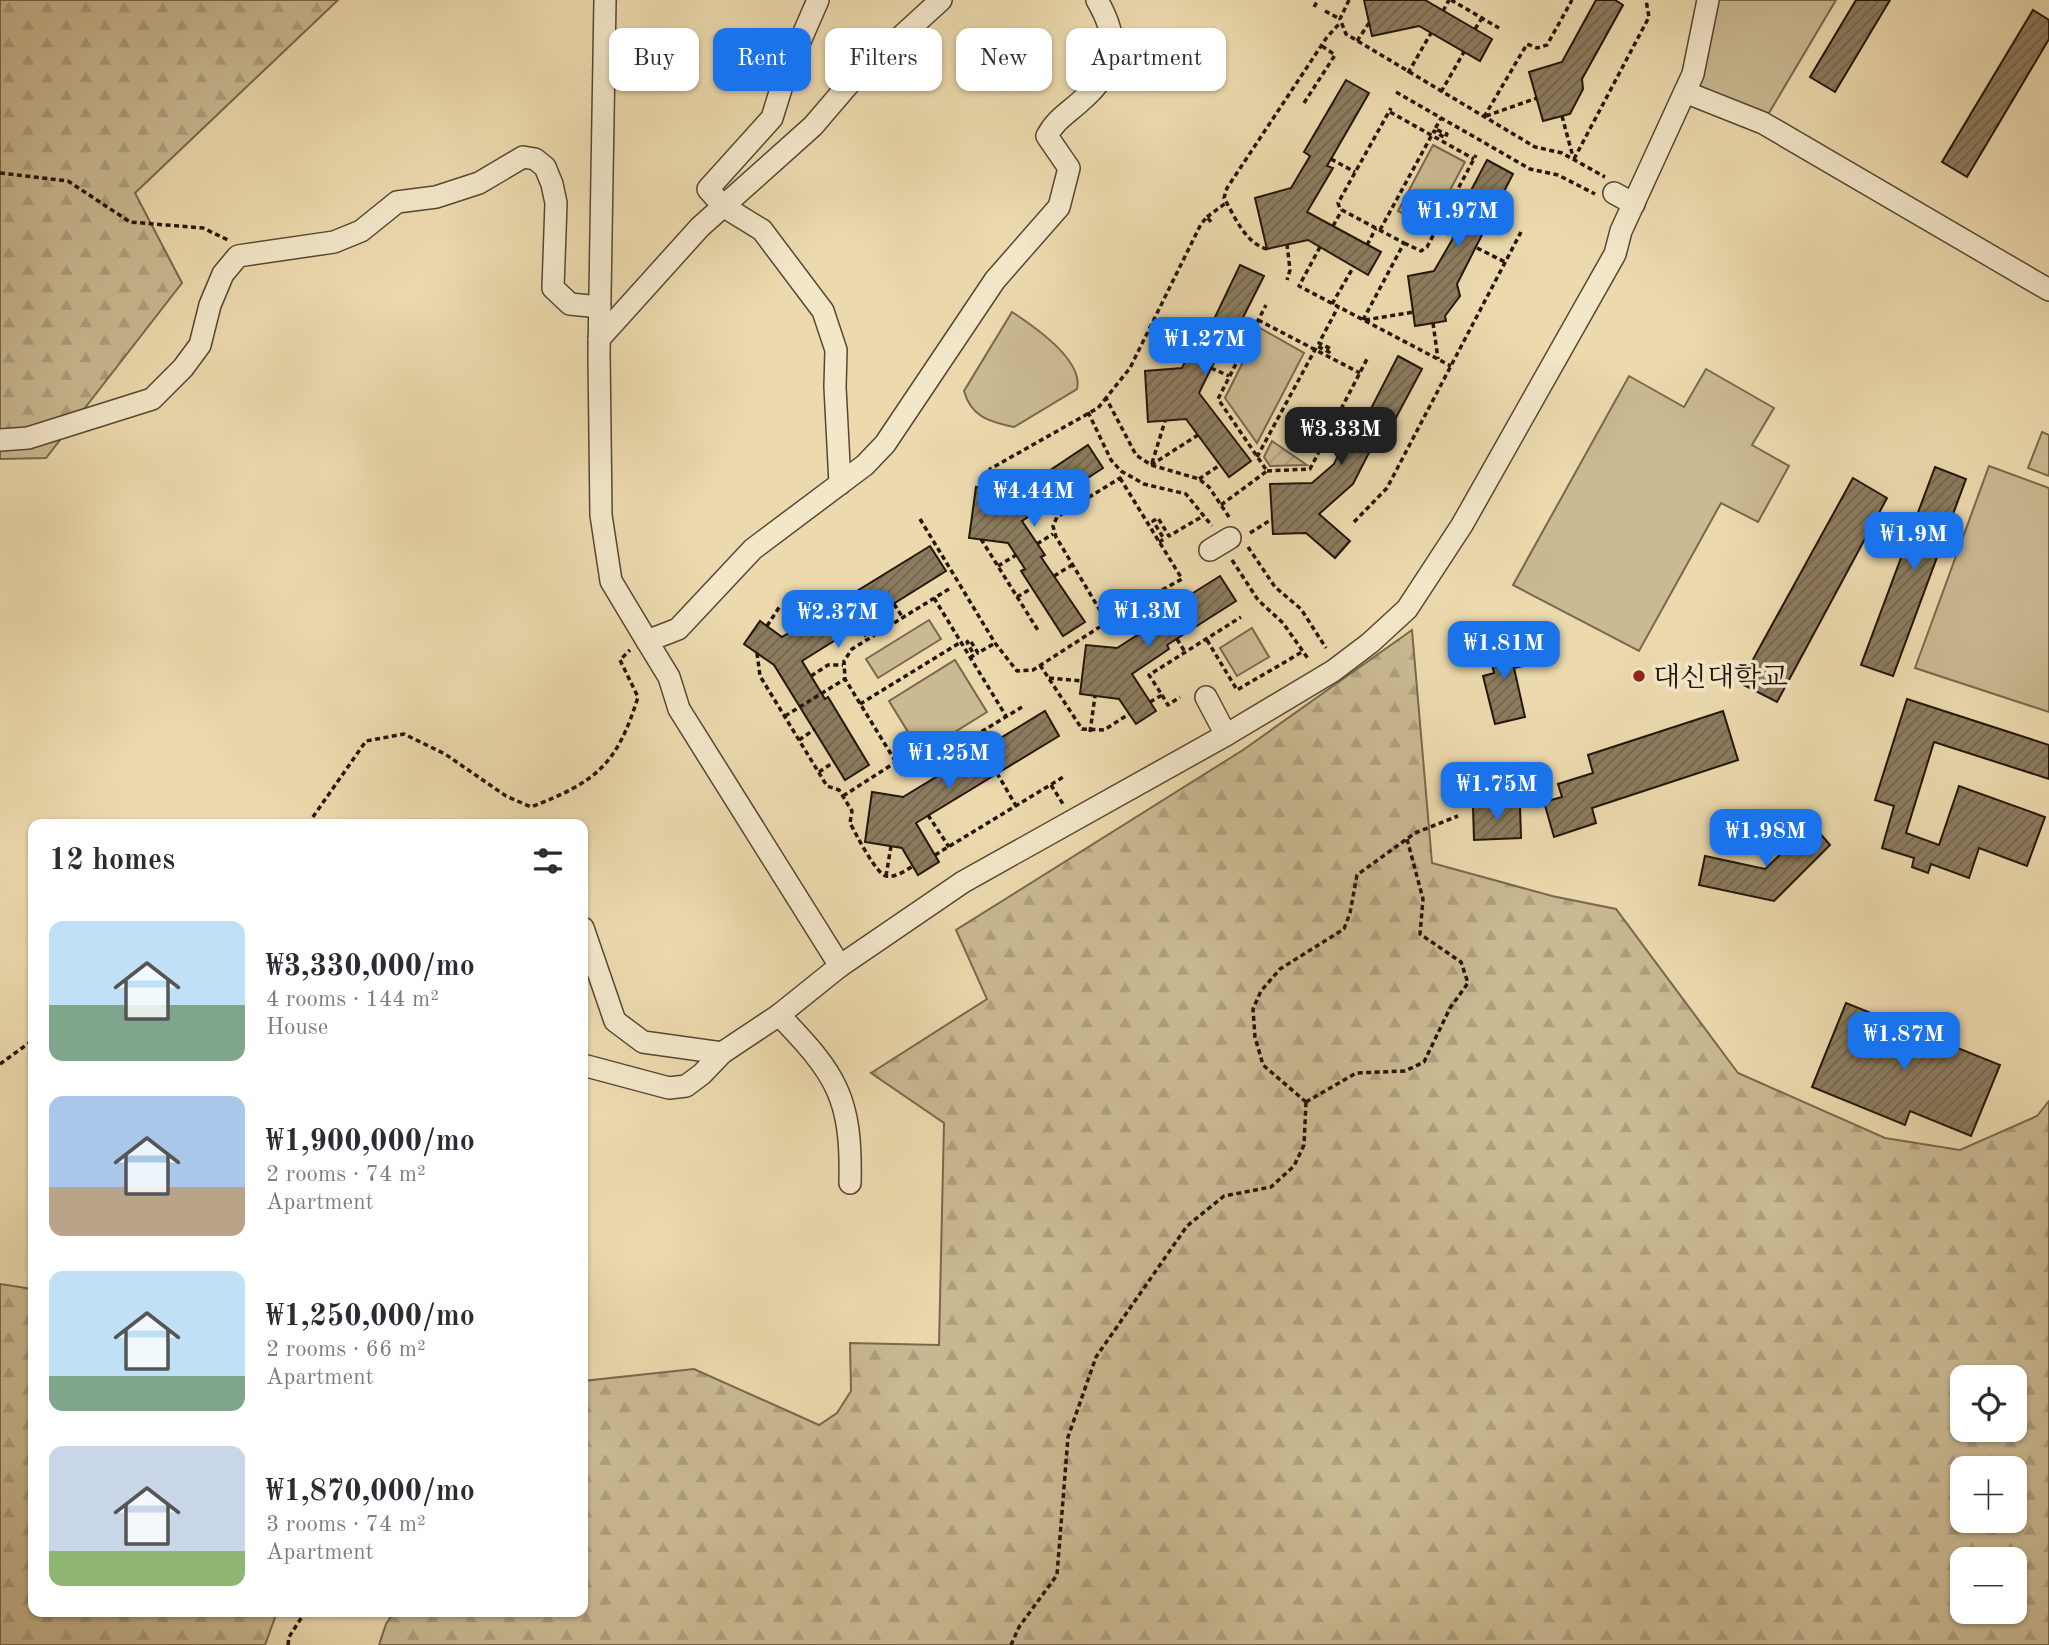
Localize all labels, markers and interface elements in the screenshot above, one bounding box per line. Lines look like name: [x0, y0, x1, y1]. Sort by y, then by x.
chip: Buy: [609, 28, 699, 91]
chip: Rent: [713, 28, 811, 91]
chip: Filters: [825, 28, 942, 91]
chip: New: [956, 28, 1052, 91]
chip: Apartment: [1066, 28, 1226, 91]
pin: ₩1.97M: [1401, 190, 1515, 249]
text: ₩1.97M: [1418, 200, 1498, 223]
pin: ₩1.27M: [1148, 318, 1262, 377]
text: ₩1.27M: [1165, 328, 1245, 351]
pin: ₩3.33M: [1284, 407, 1398, 467]
text: ₩3.33M: [1301, 418, 1381, 441]
pin: ₩4.44M: [977, 470, 1091, 529]
text: ₩4.44M: [994, 480, 1074, 503]
pin: ₩1.9M: [1865, 512, 1963, 572]
text: ₩1.9M: [1880, 523, 1948, 546]
pin: ₩2.37M: [781, 590, 895, 650]
pin: ₩1.3M: [1099, 590, 1197, 649]
text: ₩1.3M: [1114, 600, 1182, 623]
text: ₩2.37M: [798, 601, 878, 624]
pin: ₩1.81M: [1447, 622, 1561, 681]
text: ₩1.81M: [1464, 632, 1544, 655]
place label: 대신대학교: [1653, 663, 1788, 693]
marker: 대신대학교: [1631, 668, 1647, 684]
pin: ₩1.25M: [892, 732, 1006, 791]
text: ₩1.25M: [909, 742, 989, 765]
pin: ₩1.75M: [1440, 762, 1554, 822]
text: ₩1.75M: [1457, 773, 1537, 796]
pin: ₩1.98M: [1709, 810, 1823, 869]
text: ₩1.98M: [1726, 820, 1806, 843]
icon: filters: [529, 842, 567, 880]
text: 12 homes: [49, 846, 175, 876]
icon: home: [105, 949, 189, 1033]
text: ₩3,330,000/mo: [266, 952, 475, 982]
text: 4 rooms · 144 m²: [266, 988, 439, 1011]
pin: ₩1.87M: [1847, 1012, 1961, 1072]
text: House: [266, 1016, 328, 1039]
text: ₩1.87M: [1864, 1023, 1944, 1046]
icon: home: [105, 1124, 189, 1208]
text: ₩1,900,000/mo: [266, 1127, 475, 1157]
text: 2 rooms · 74 m²: [266, 1163, 426, 1186]
text: Apartment: [266, 1191, 374, 1214]
icon: home: [105, 1299, 189, 1383]
text: ₩1,250,000/mo: [266, 1302, 475, 1332]
text: 2 rooms · 66 m²: [266, 1338, 426, 1361]
map controls: [1950, 1365, 2027, 1624]
button: locate: [1950, 1365, 2027, 1442]
text: Apartment: [266, 1366, 374, 1389]
button: +: [1950, 1456, 2027, 1533]
icon: home: [105, 1474, 189, 1558]
text: ₩1,870,000/mo: [266, 1477, 475, 1507]
text: 3 rooms · 74 m²: [266, 1513, 426, 1536]
text: Apartment: [266, 1541, 374, 1564]
button: −: [1950, 1547, 2027, 1624]

